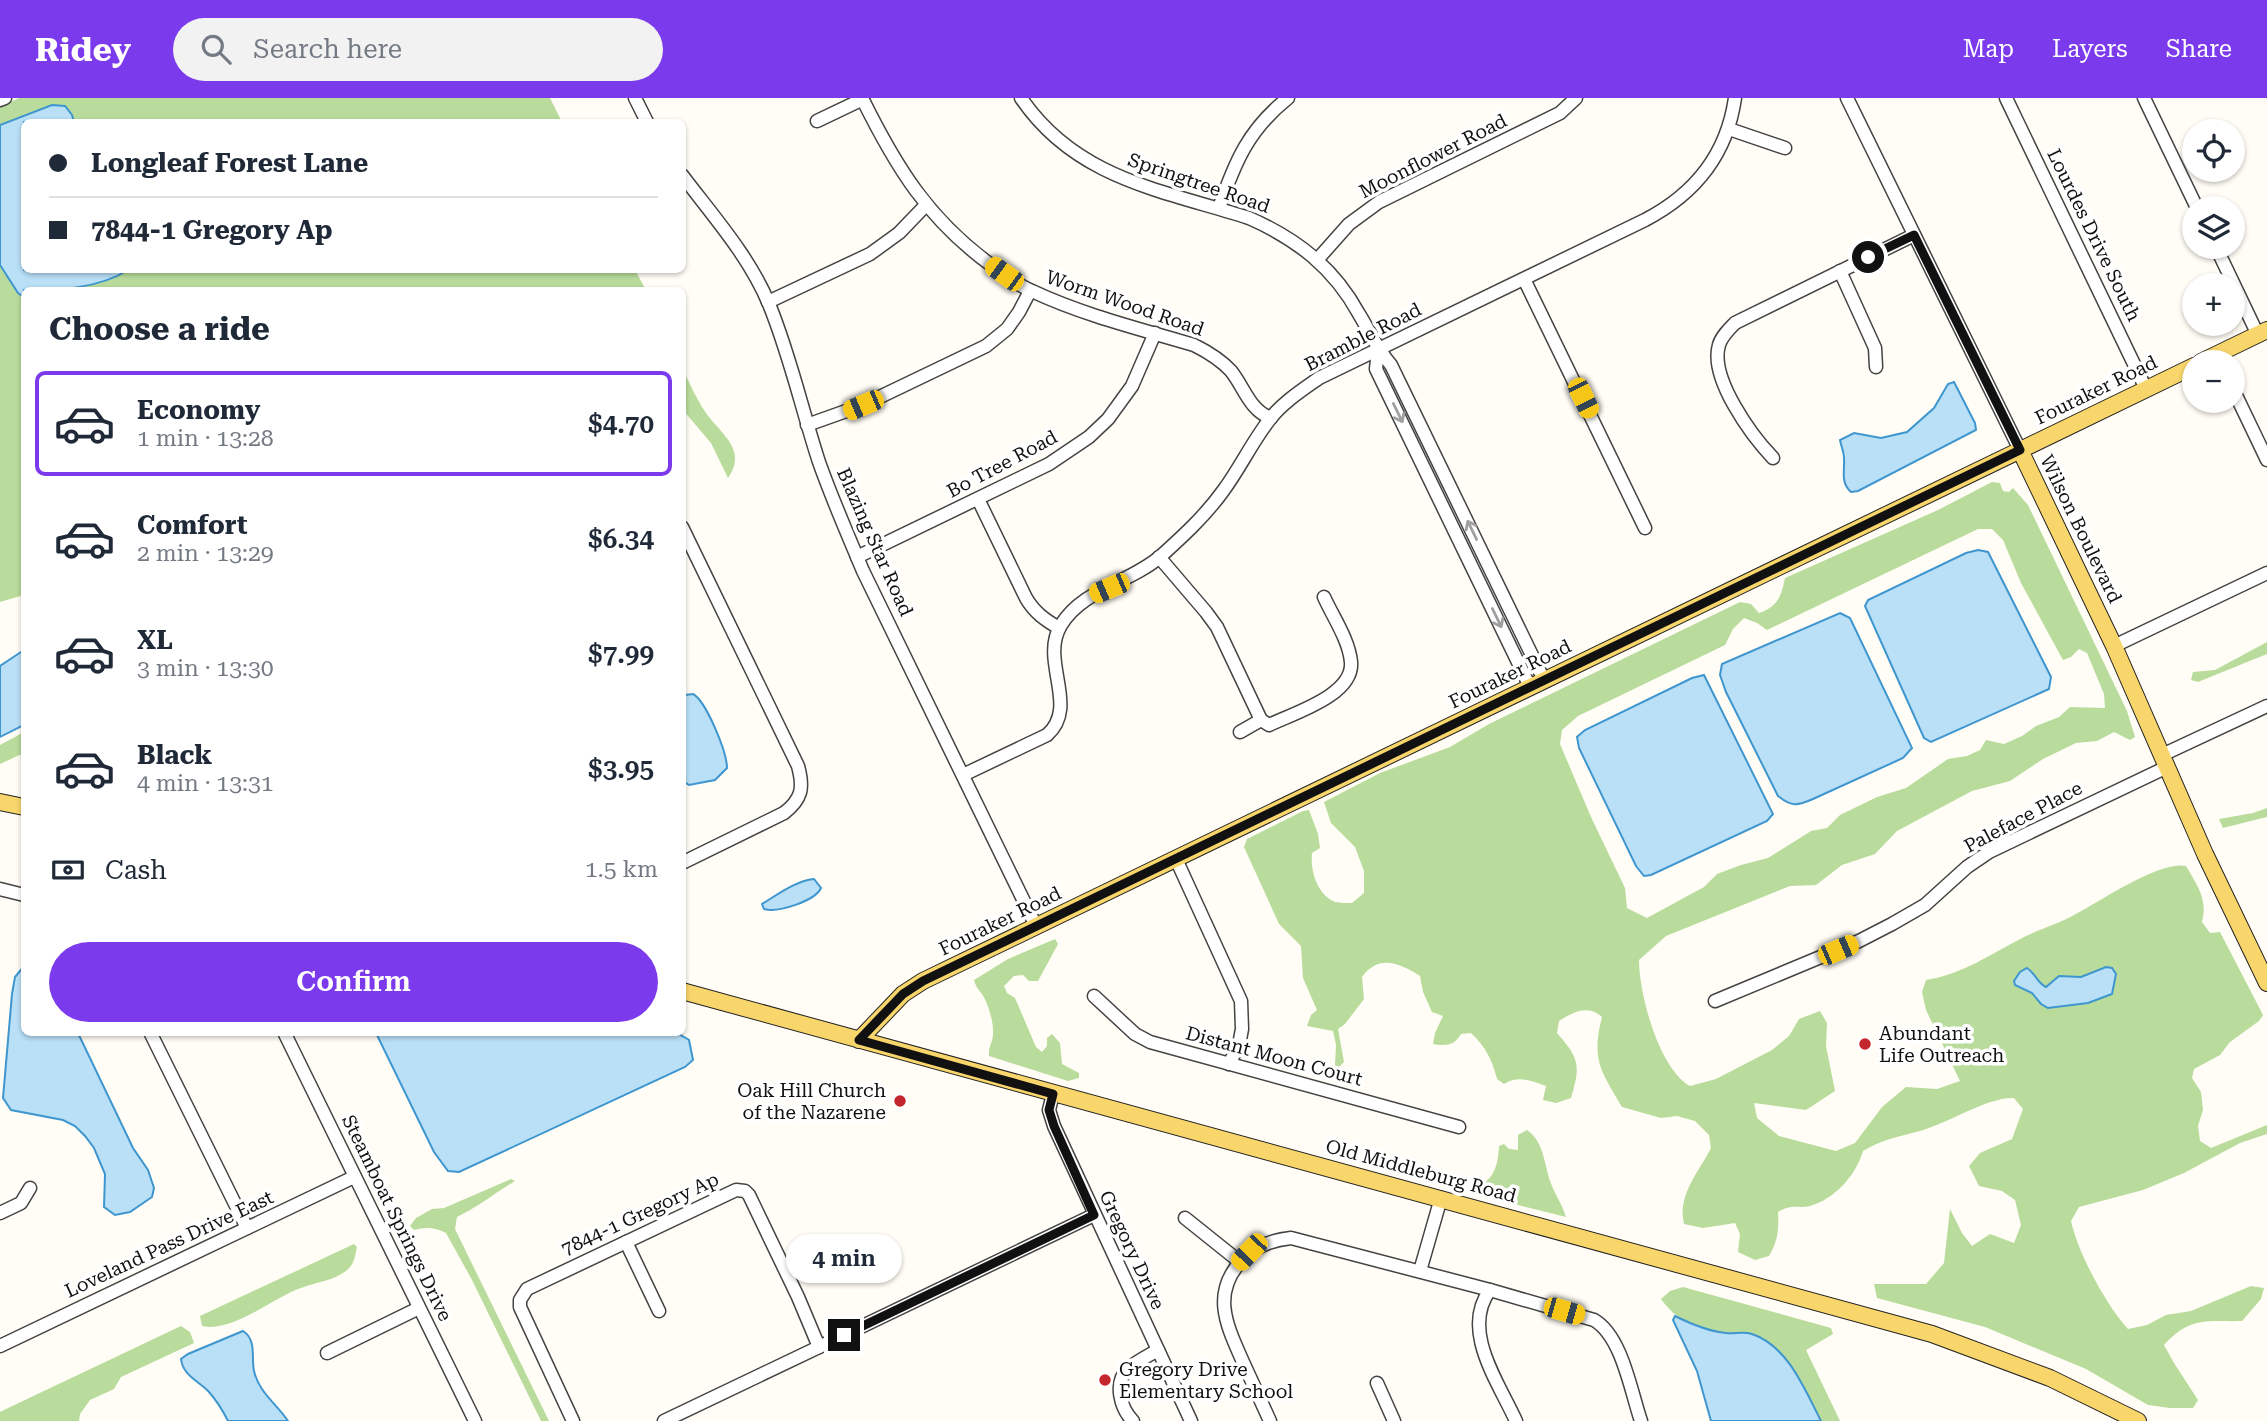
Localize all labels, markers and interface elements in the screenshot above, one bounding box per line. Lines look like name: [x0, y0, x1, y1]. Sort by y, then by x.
search box: [173, 18, 663, 81]
text: Ridey: [35, 30, 131, 69]
icon: search: [197, 30, 235, 68]
text: Search here: [253, 34, 402, 64]
text: Map: [1963, 35, 2014, 63]
text: Layers: [2052, 35, 2128, 63]
text: Share: [2166, 35, 2232, 63]
street label: Moonflower Road: [1355, 109, 1511, 203]
map controls: [2182, 119, 2245, 413]
button: locate: [2182, 119, 2245, 182]
street label: Lourdes Drive South: [2042, 145, 2146, 325]
text: Longleaf Forest Lane: [91, 148, 368, 178]
street label: Springtree Road: [1125, 148, 1273, 218]
button: layers: [2182, 196, 2245, 259]
text: 7844-1 Gregory Ap: [91, 215, 332, 245]
route start: [1852, 241, 1884, 273]
car: [981, 253, 1028, 295]
street label: Worm Wood Road: [1043, 265, 1207, 341]
button: +: [2182, 273, 2245, 336]
street label: Bramble Road: [1301, 298, 1425, 376]
text: Choose a ride: [49, 310, 270, 348]
street label: Fouraker Road: [2031, 350, 2161, 430]
button: −: [2182, 350, 2245, 413]
car: [1565, 375, 1602, 421]
car: [840, 387, 887, 423]
icon: car: [53, 392, 116, 455]
text: Economy: [137, 395, 260, 425]
one-way arrow: [1391, 402, 1405, 423]
text: $4.70: [588, 409, 654, 439]
text: 1 min · 13:28: [137, 425, 274, 452]
street label: Bo Tree Road: [943, 425, 1061, 503]
street label: Wilson Boulevard: [2035, 451, 2127, 607]
street label: Blazing Star Road: [832, 464, 918, 620]
icon: car: [53, 507, 116, 570]
text: Comfort: [137, 510, 247, 540]
one-way arrow: [1465, 520, 1478, 541]
text: $6.34: [588, 524, 654, 554]
text: 2 min · 13:29: [137, 540, 274, 567]
car: [1086, 570, 1133, 606]
one-way arrow: [1490, 607, 1504, 628]
icon: car: [53, 622, 116, 685]
text: XL: [137, 625, 173, 655]
street label: Fouraker Road: [1445, 634, 1575, 714]
text: $7.99: [588, 639, 654, 669]
text: 3 min · 13:30: [137, 655, 274, 682]
icon: car: [53, 737, 116, 800]
text: Black: [137, 740, 212, 770]
text: $3.95: [588, 754, 654, 784]
text: 4 min · 13:31: [137, 770, 274, 797]
street label: Paleface Place: [1960, 776, 2086, 858]
icon: cash: [49, 851, 87, 889]
text: Cash: [105, 855, 167, 885]
text: 1.5 km: [585, 856, 658, 883]
street label: Fouraker Road: [935, 881, 1065, 961]
car: [1815, 932, 1862, 968]
button: Confirm: [49, 942, 658, 1022]
street label: Distant Moon Court: [1183, 1021, 1365, 1091]
place label: Abundant Life Outreach: [1879, 1022, 2004, 1067]
marker: Abundant Life Outreach: [1857, 1036, 1873, 1052]
place label: Oak Hill Church of the Nazarene: [737, 1079, 886, 1124]
marker: Oak Hill Church of the Nazarene: [892, 1093, 908, 1109]
street label: Steamboat Springs Drive: [337, 1111, 457, 1325]
street label: Old Middleburg Road: [1323, 1134, 1519, 1208]
street label: 7844-1 Gregory Ap: [558, 1167, 722, 1261]
street label: Loveland Pass Drive East: [61, 1186, 277, 1302]
street label: Gregory Drive: [1094, 1187, 1170, 1313]
car: [1227, 1230, 1272, 1274]
callout: 4 min: [786, 1234, 902, 1282]
text: 4 min: [812, 1245, 876, 1272]
car: [1541, 1295, 1588, 1327]
route end: [828, 1319, 860, 1351]
place label: Gregory Drive Elementary School: [1119, 1358, 1293, 1403]
marker: Gregory Drive Elementary School: [1097, 1372, 1113, 1388]

